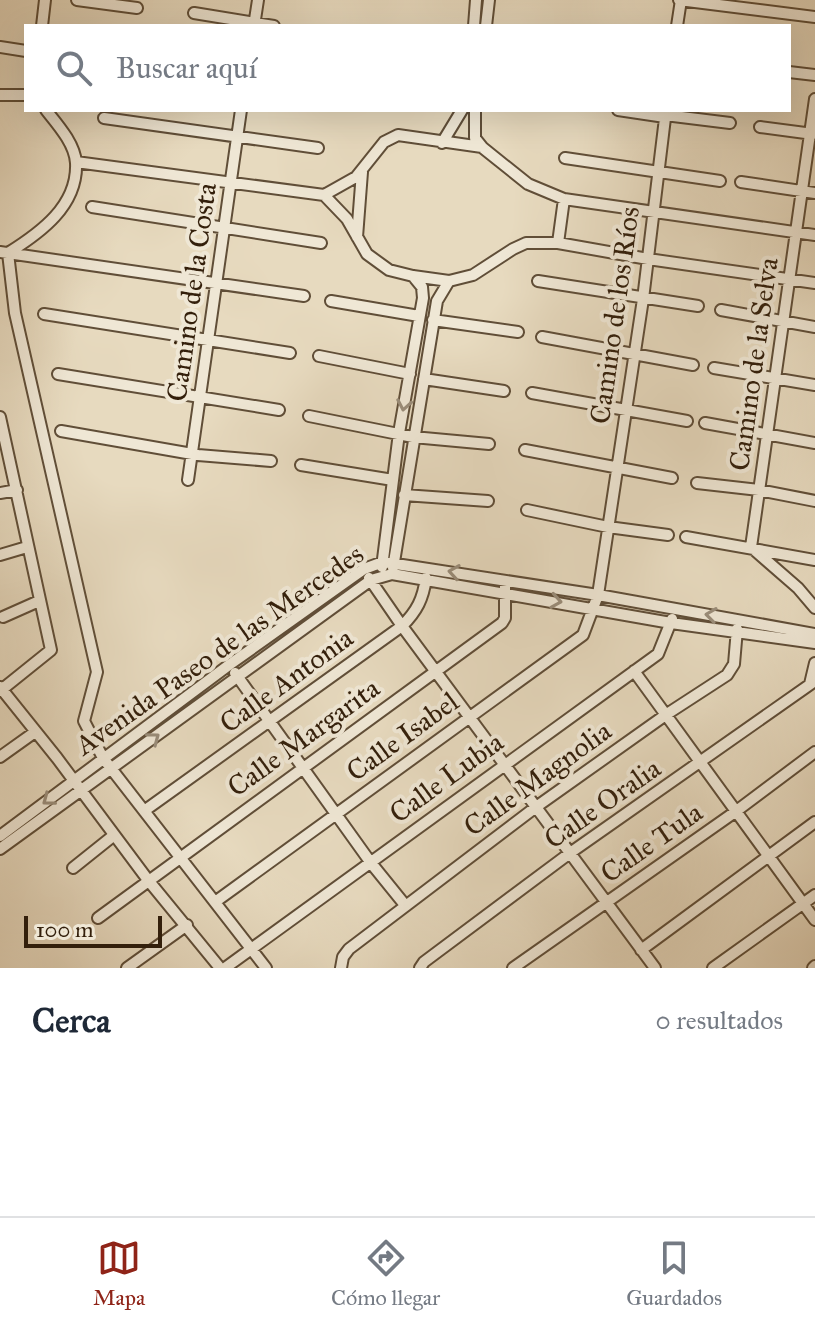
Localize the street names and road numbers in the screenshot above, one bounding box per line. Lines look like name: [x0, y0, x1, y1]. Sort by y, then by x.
street label: Camino de la Costa: [159, 180, 224, 404]
street label: Camino de los Ríos: [582, 204, 647, 426]
street label: Camino de la Selva: [721, 255, 786, 473]
street label: Avenida Paseo de las Mercedes: [67, 536, 370, 763]
street label: Calle Antonia: [213, 620, 360, 741]
street label: Calle Margarita: [220, 670, 386, 804]
street label: Calle Isabel: [339, 684, 466, 789]
street label: Calle Magnolia: [457, 713, 618, 844]
street label: Calle Lubia: [382, 724, 510, 830]
street label: Calle Oralia: [537, 750, 668, 856]
street label: Calle Tula: [593, 794, 709, 890]

